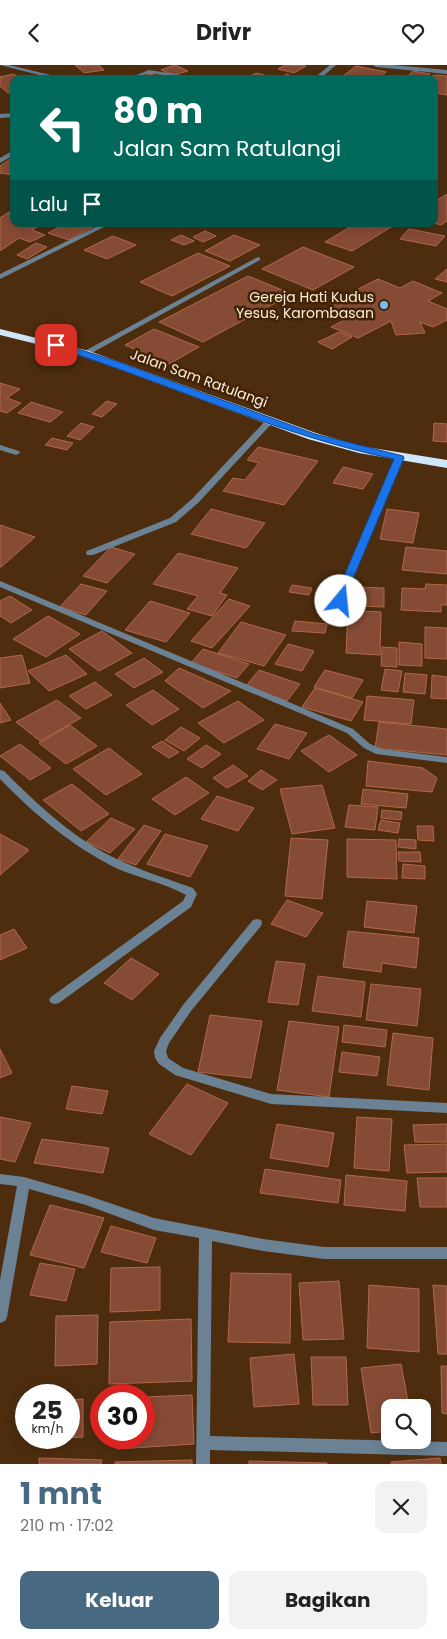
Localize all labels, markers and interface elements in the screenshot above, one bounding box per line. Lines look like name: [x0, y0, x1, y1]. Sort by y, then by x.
text: Drivr: [196, 17, 251, 48]
icon: back: [20, 19, 48, 47]
icon: heart: [399, 19, 427, 47]
text: 80 m: [113, 86, 203, 135]
icon: left: [30, 95, 95, 160]
text: Jalan Sam Ratulangi: [113, 133, 341, 164]
icon: arrive: [78, 190, 106, 218]
text: Lalu: [30, 191, 68, 218]
place label: Gereja Hati Kudus Yesus, Karombasan: [236, 287, 374, 323]
marker: Gereja Hati Kudus Yesus, Karombasan: [378, 299, 390, 311]
pin: [35, 324, 77, 366]
icon: arrive: [42, 331, 70, 359]
street label: Jalan Sam Ratulangi: [127, 344, 271, 412]
position arrow: [314, 574, 366, 626]
speed limit sign: 30: [90, 1384, 155, 1449]
text: 25: [32, 1393, 63, 1428]
map controls: [381, 1399, 431, 1449]
button: search: [381, 1399, 431, 1449]
text: km/h: [32, 1420, 63, 1437]
text: 1 mnt: [20, 1472, 102, 1515]
button: close: [375, 1481, 427, 1533]
text: 210 m · 17:02: [20, 1514, 114, 1537]
button: Keluar: [20, 1571, 219, 1629]
button: Bagikan: [229, 1571, 427, 1629]

